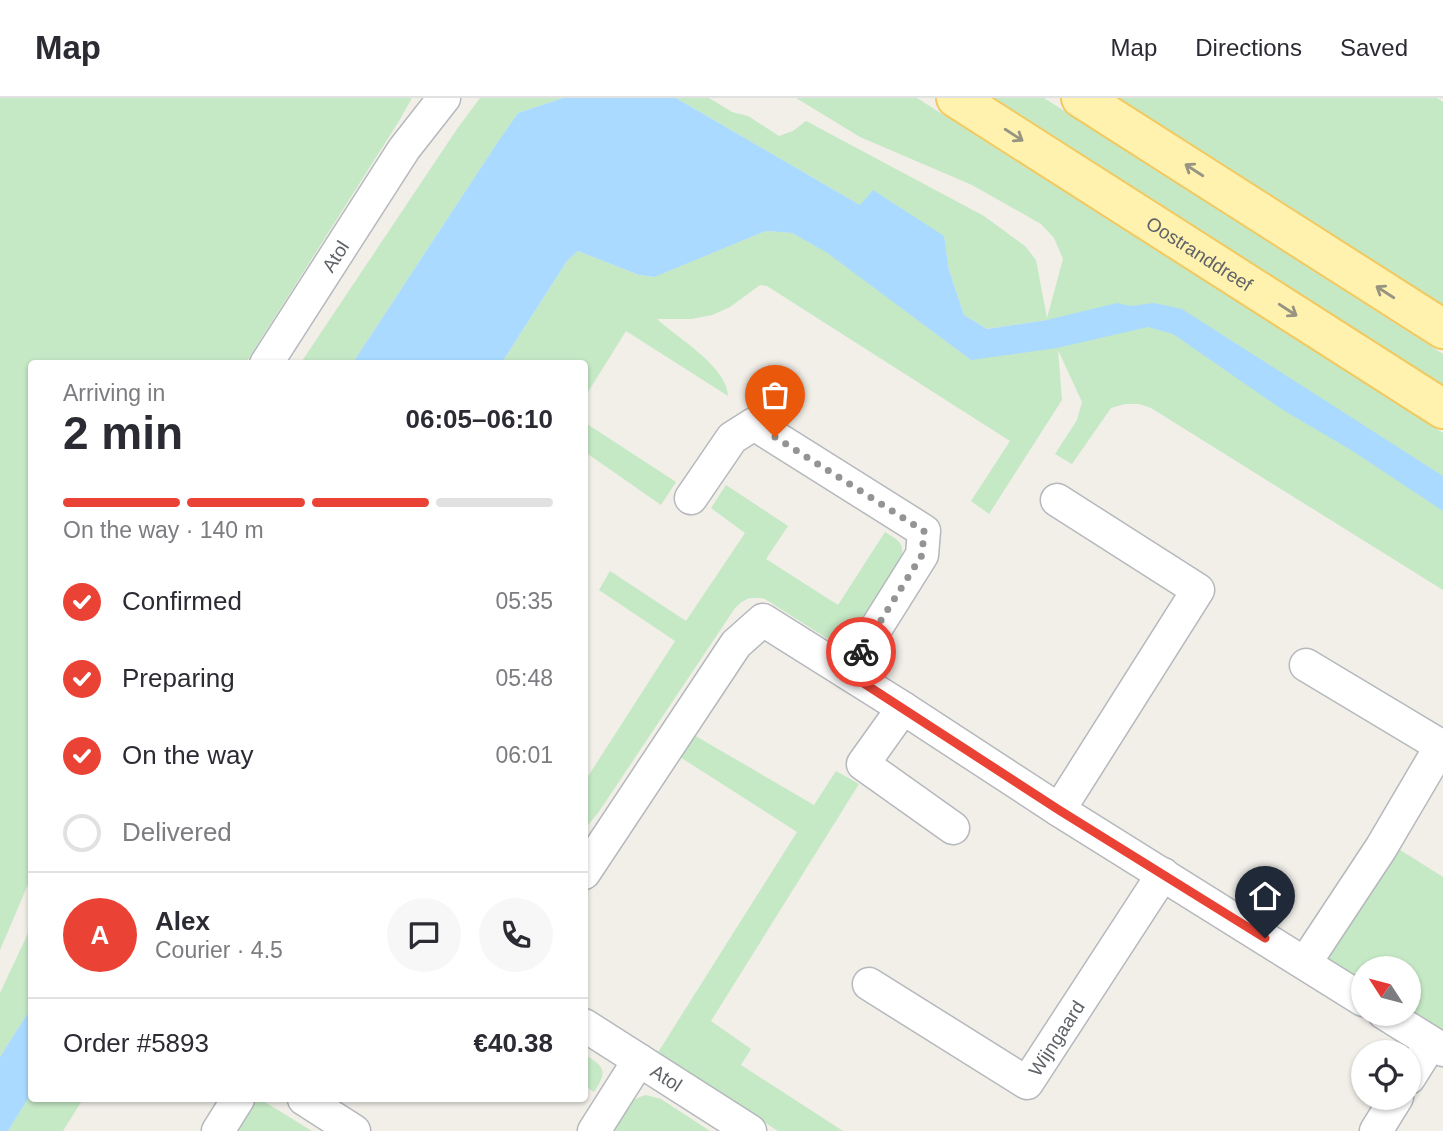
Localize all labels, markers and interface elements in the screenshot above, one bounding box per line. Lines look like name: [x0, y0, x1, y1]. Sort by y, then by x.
text: Map: [35, 29, 101, 66]
text: Map: [1111, 34, 1157, 61]
text: Directions: [1195, 34, 1302, 61]
text: Saved: [1340, 34, 1408, 61]
one-way arrow: [1003, 128, 1023, 142]
one-way arrow: [1184, 162, 1204, 176]
street label: Oostranddreef: [1142, 212, 1257, 296]
street label: Atol: [318, 237, 353, 276]
one-way arrow: [1376, 285, 1396, 299]
one-way arrow: [1278, 302, 1297, 317]
pin: [745, 365, 805, 437]
icon: bag: [756, 376, 794, 414]
text: Arriving in: [63, 380, 165, 406]
text: 06:05–06:10: [406, 404, 553, 434]
text: 2 min: [63, 407, 183, 459]
text: On the way · 140 m: [63, 517, 264, 543]
icon: check: [63, 583, 101, 621]
text: Confirmed: [122, 586, 242, 616]
text: 05:35: [495, 588, 553, 614]
courier: [826, 617, 896, 687]
icon: bike: [842, 633, 880, 671]
icon: check: [63, 660, 101, 698]
text: Preparing: [122, 663, 235, 693]
text: 05:48: [495, 665, 553, 691]
icon: check: [63, 737, 101, 775]
text: On the way: [122, 740, 254, 770]
text: 06:01: [495, 742, 553, 768]
text: Delivered: [122, 817, 232, 847]
pin: [1235, 866, 1295, 938]
icon: home: [1246, 877, 1284, 915]
button: chat: [387, 898, 461, 972]
button: phone: [479, 898, 553, 972]
text: Alex: [155, 906, 210, 936]
text: A: [91, 920, 109, 950]
text: Courier · 4.5: [155, 937, 283, 963]
north arrow: [1351, 956, 1421, 1026]
map controls: [1351, 956, 1421, 1110]
street label: Wijngaard: [1024, 997, 1089, 1080]
text: Order #5893: [63, 1028, 209, 1058]
text: €40.38: [473, 1028, 553, 1058]
button: locate: [1351, 1040, 1421, 1110]
street label: Atol: [647, 1060, 686, 1096]

